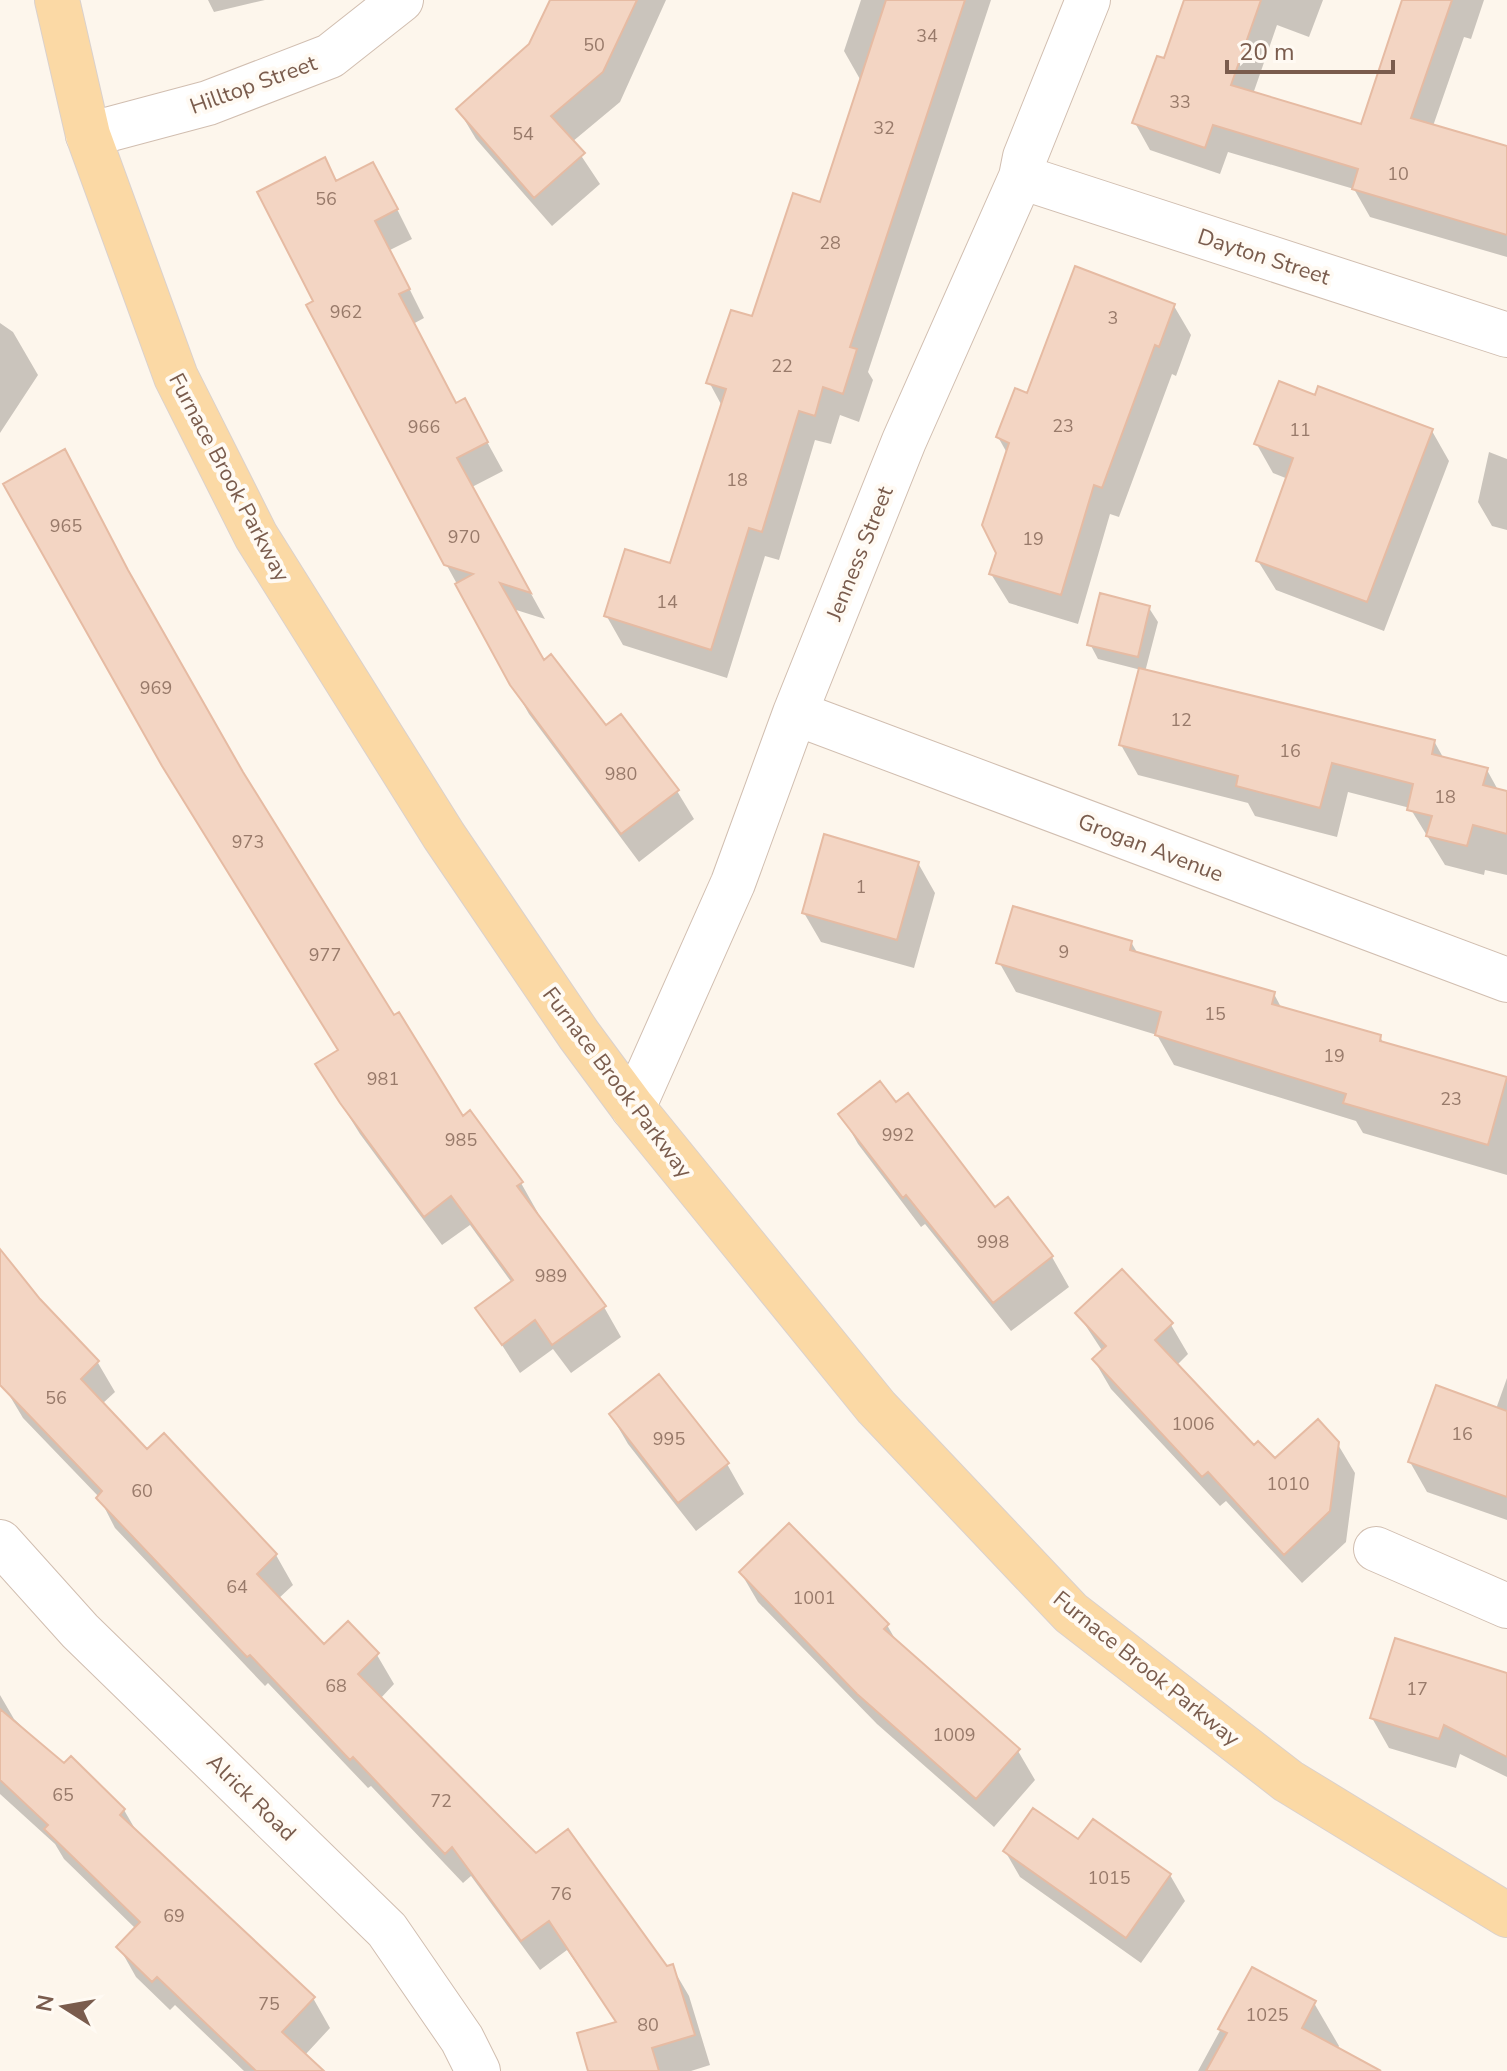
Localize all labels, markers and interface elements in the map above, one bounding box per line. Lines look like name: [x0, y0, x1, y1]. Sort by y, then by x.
house number: 34: [916, 24, 938, 48]
scale bar: [1227, 24, 1393, 74]
house number: 50: [583, 33, 605, 57]
text: 20 m: [1239, 36, 1295, 68]
street label: Hilltop Street: [186, 48, 321, 122]
house number: 33: [1169, 90, 1191, 114]
house number: 32: [873, 116, 895, 140]
house number: 54: [512, 122, 534, 146]
house number: 10: [1387, 162, 1409, 186]
house number: 56: [315, 187, 337, 211]
street label: Dayton Street: [1194, 221, 1334, 293]
house number: 28: [819, 231, 841, 255]
house number: 962: [330, 300, 362, 324]
house number: 3: [1108, 306, 1118, 330]
house number: 22: [771, 354, 793, 378]
street label: Furnace Brook Parkway: [161, 368, 297, 588]
house number: 23: [1052, 414, 1074, 438]
house number: 966: [408, 415, 440, 439]
house number: 11: [1289, 418, 1311, 442]
house number: 18: [726, 468, 748, 492]
street label: Jenness Street: [819, 481, 901, 626]
house number: 965: [50, 514, 82, 538]
house number: 970: [448, 525, 480, 549]
house number: 19: [1022, 527, 1044, 551]
house number: 14: [656, 590, 678, 614]
house number: 969: [140, 676, 172, 700]
house number: 12: [1170, 708, 1192, 732]
house number: 16: [1279, 739, 1301, 763]
house number: 980: [605, 762, 637, 786]
house number: 18: [1434, 785, 1456, 809]
street label: Grogan Avenue: [1074, 806, 1228, 889]
house number: 973: [232, 830, 264, 854]
house number: 1: [856, 875, 866, 899]
house number: 9: [1059, 940, 1069, 964]
house number: 977: [309, 943, 341, 967]
street label: Furnace Brook Parkway: [535, 981, 699, 1185]
house number: 15: [1204, 1002, 1226, 1026]
house number: 19: [1323, 1044, 1345, 1068]
house number: 981: [367, 1067, 399, 1091]
house number: 23: [1440, 1087, 1462, 1111]
house number: 992: [882, 1123, 914, 1147]
house number: 985: [445, 1128, 477, 1152]
house number: 998: [977, 1230, 1009, 1254]
house number: 989: [535, 1264, 567, 1288]
house number: 56: [45, 1386, 67, 1410]
house number: 1006: [1171, 1412, 1215, 1436]
house number: 16: [1451, 1422, 1473, 1446]
house number: 995: [653, 1427, 685, 1451]
house number: 1010: [1266, 1472, 1310, 1496]
house number: 60: [131, 1479, 153, 1503]
house number: 64: [226, 1575, 248, 1599]
street label: Furnace Brook Parkway: [1047, 1584, 1246, 1754]
house number: 1001: [792, 1586, 836, 1610]
house number: 68: [325, 1674, 347, 1698]
house number: 17: [1406, 1677, 1428, 1701]
house number: 1009: [932, 1723, 976, 1747]
street label: Alrick Road: [200, 1747, 303, 1848]
house number: 65: [52, 1783, 74, 1807]
house number: 72: [430, 1789, 452, 1813]
house number: 1015: [1087, 1866, 1131, 1890]
house number: 76: [550, 1882, 572, 1906]
house number: 69: [163, 1904, 185, 1928]
north arrow: [24, 1967, 104, 2047]
text: N: [29, 1992, 62, 2014]
house number: 75: [258, 1992, 280, 2016]
house number: 1025: [1245, 2003, 1289, 2027]
house number: 80: [637, 2013, 659, 2037]

